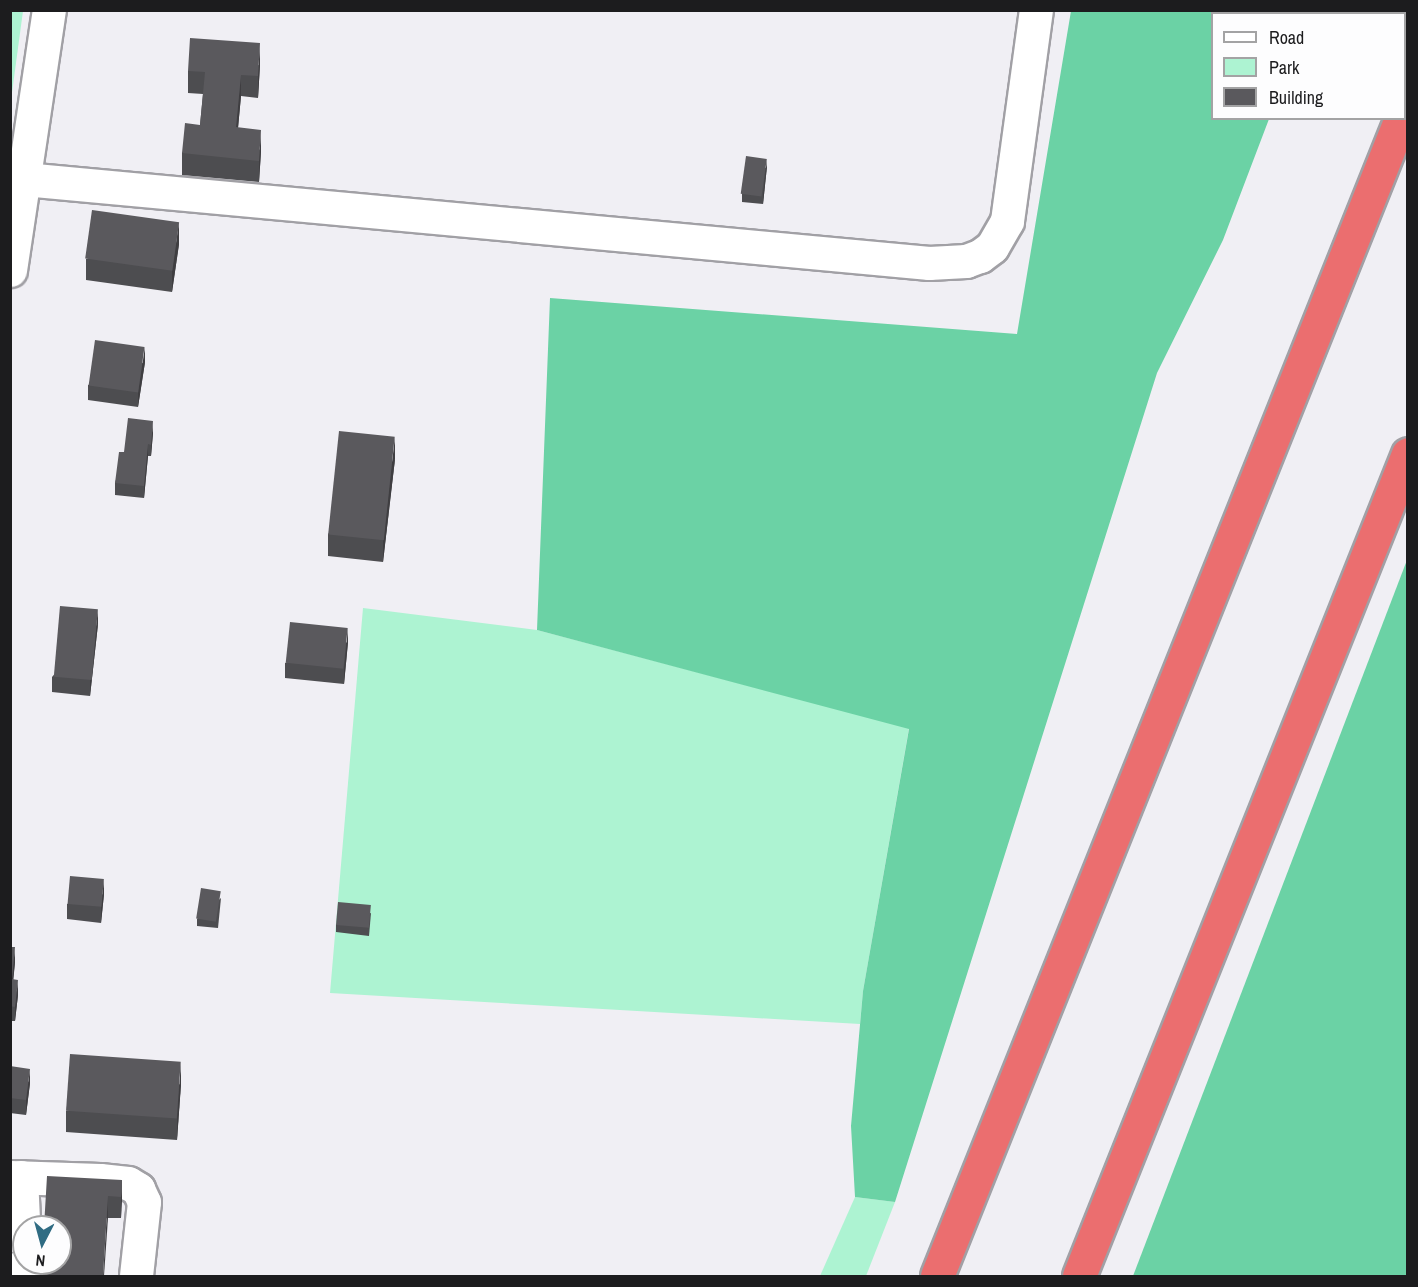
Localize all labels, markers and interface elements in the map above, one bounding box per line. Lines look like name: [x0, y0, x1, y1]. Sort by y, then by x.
legend: [1211, 12, 1406, 120]
text: Road: [1269, 25, 1304, 50]
text: Park: [1269, 55, 1299, 80]
text: Building: [1269, 85, 1323, 110]
north arrow: [12, 1215, 72, 1275]
text: N: [34, 1249, 46, 1272]

